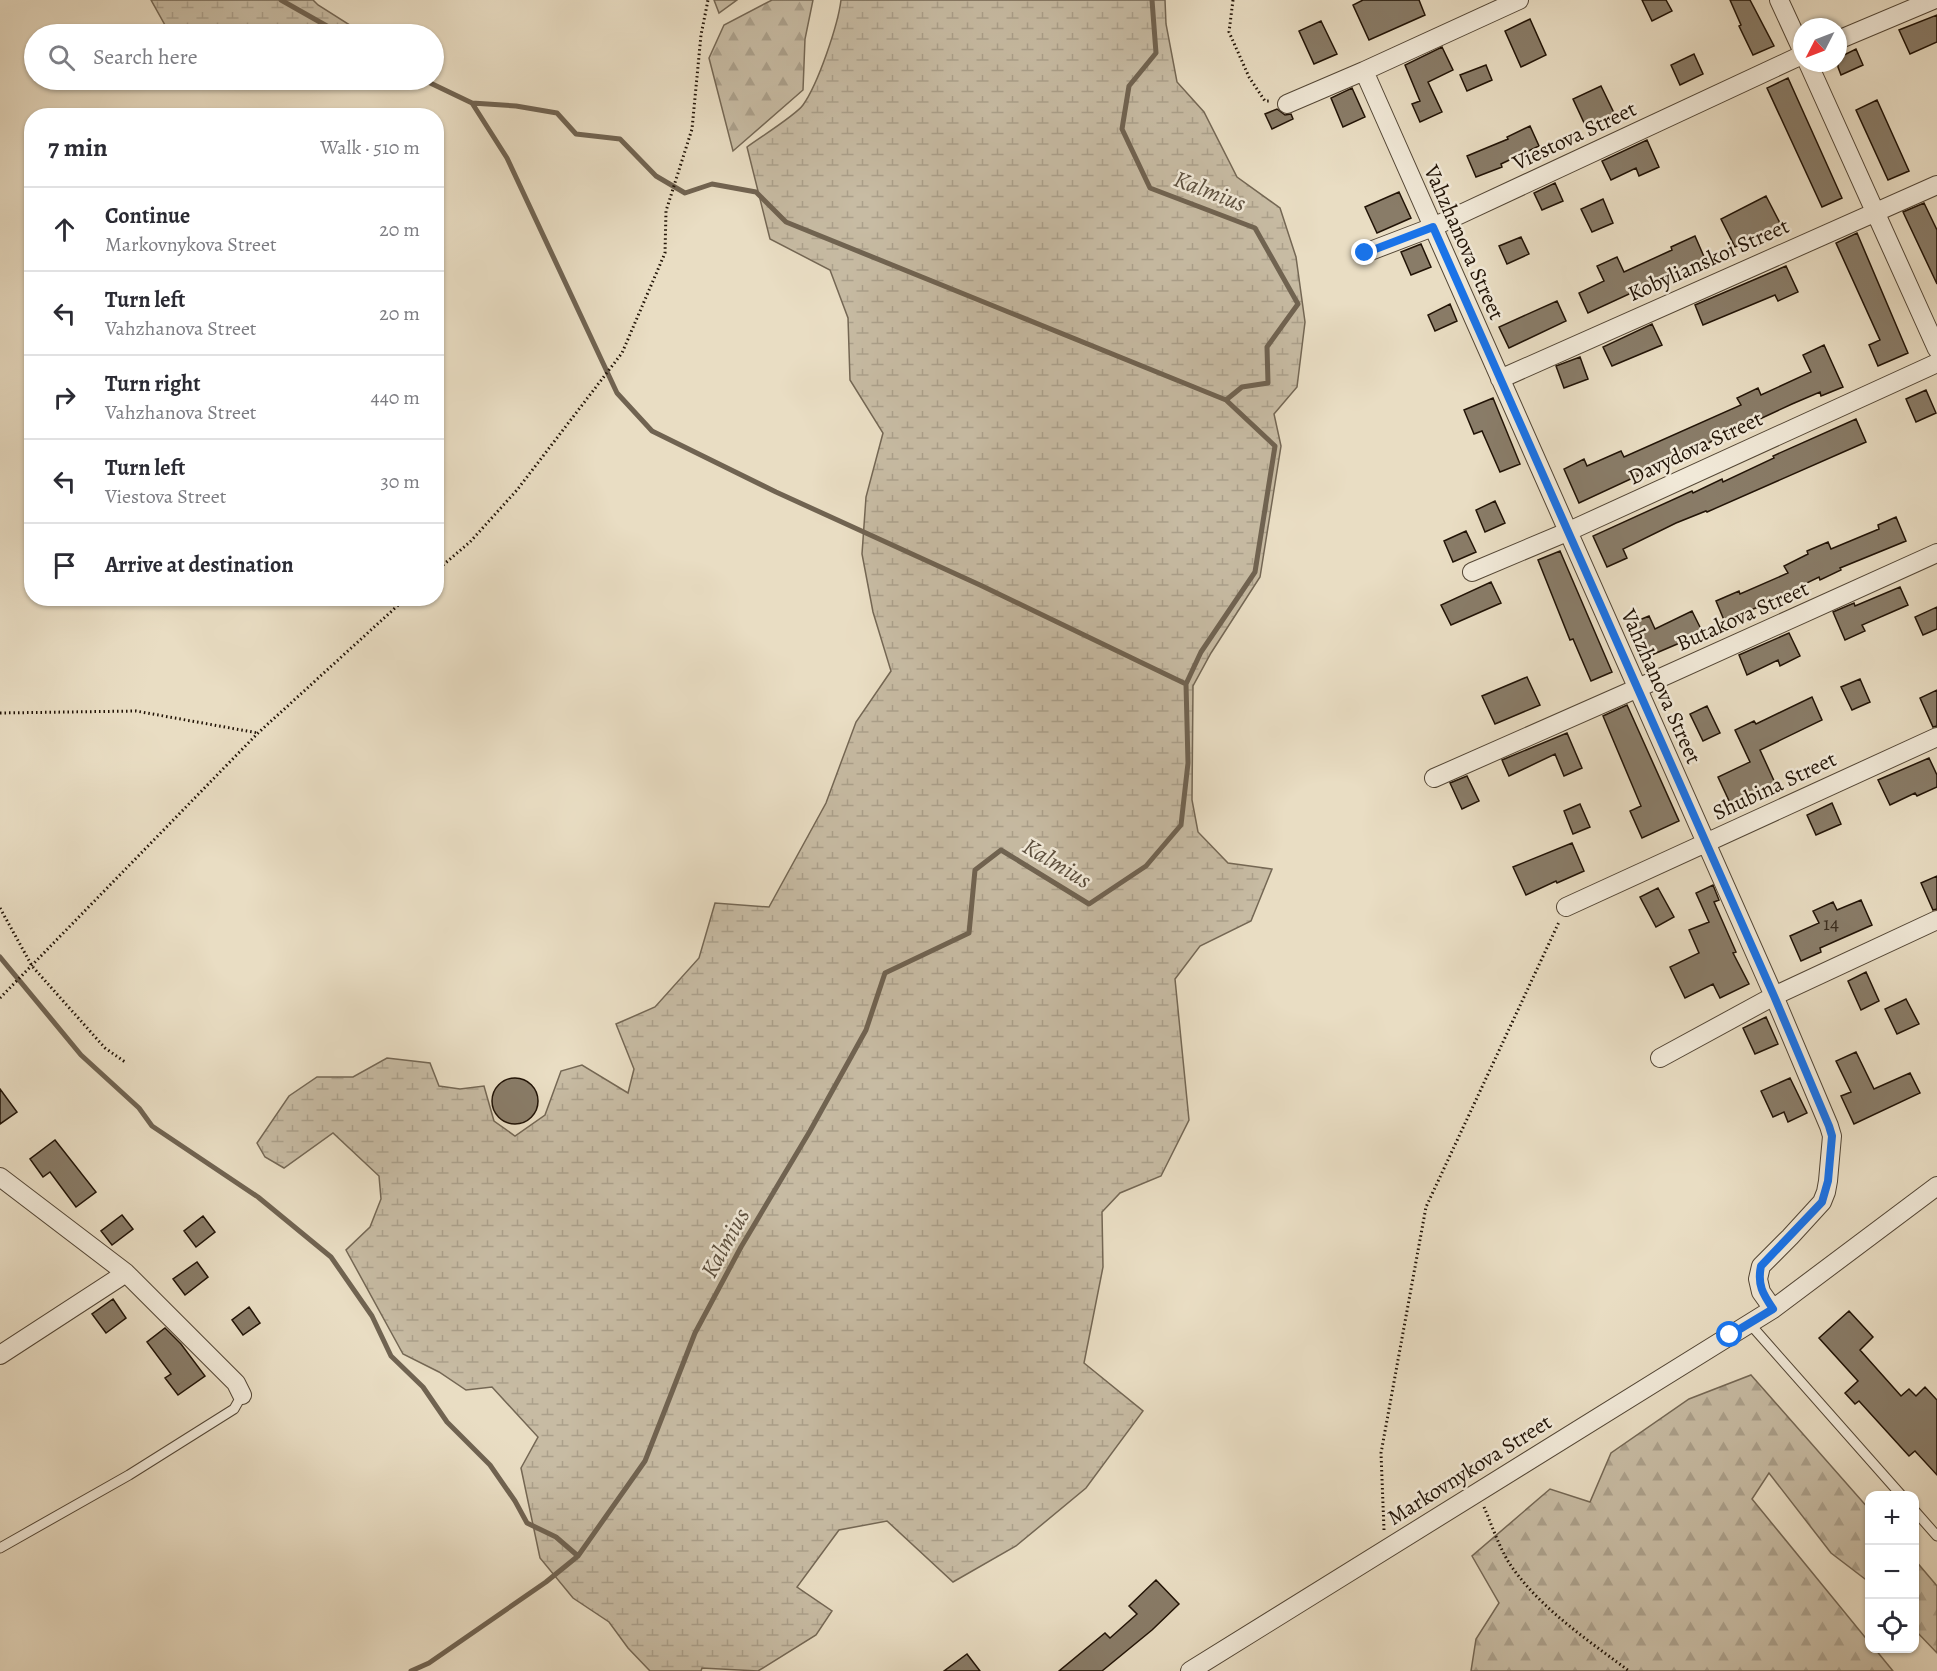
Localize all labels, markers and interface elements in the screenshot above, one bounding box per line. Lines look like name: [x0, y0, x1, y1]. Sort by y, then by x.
north arrow: [1793, 18, 1847, 72]
search box: [24, 24, 444, 90]
icon: search: [45, 41, 78, 74]
text: Search here: [93, 42, 198, 72]
street label: Viestova Street: [1507, 94, 1641, 178]
text: 7 min: [48, 130, 108, 165]
text: Walk · 510 m: [320, 134, 420, 161]
street label: Vahzhanova Street: [1416, 159, 1512, 325]
water label: Kalmius: [1169, 163, 1251, 219]
text: Continue: [105, 201, 190, 231]
street label: Kobylianskoi Street: [1623, 211, 1794, 309]
icon: ahead: [48, 213, 81, 246]
text: 20 m: [379, 216, 420, 243]
text: Markovnykova Street: [105, 231, 277, 258]
route end: [1351, 239, 1377, 265]
text: Turn left: [105, 285, 185, 315]
icon: left: [48, 297, 81, 330]
text: 20 m: [379, 300, 420, 327]
text: Vahzhanova Street: [105, 315, 256, 342]
text: Turn right: [105, 369, 201, 399]
icon: right: [48, 381, 81, 414]
text: 440 m: [371, 384, 420, 411]
text: Vahzhanova Street: [105, 399, 256, 426]
street label: Davydova Street: [1623, 404, 1768, 492]
text: Turn left: [105, 453, 185, 483]
icon: left: [48, 465, 81, 498]
text: 30 m: [380, 468, 420, 495]
text: Viestova Street: [105, 483, 226, 510]
icon: arrive: [48, 549, 81, 582]
text: Arrive at destination: [105, 550, 294, 580]
street label: Butakova Street: [1672, 573, 1813, 658]
street label: Vahzhanova Street: [1613, 603, 1709, 769]
street label: Shubina Street: [1708, 744, 1841, 828]
water label: Kalmius: [1017, 830, 1097, 896]
house number: 14: [1823, 910, 1839, 937]
water label: Kalmius: [693, 1203, 757, 1283]
route start: [1716, 1321, 1742, 1347]
street label: Markovnykova Street: [1382, 1407, 1557, 1533]
map controls: [1865, 1491, 1919, 1653]
button: +: [1865, 1491, 1919, 1545]
button: −: [1865, 1545, 1919, 1599]
button: locate: [1865, 1599, 1919, 1653]

